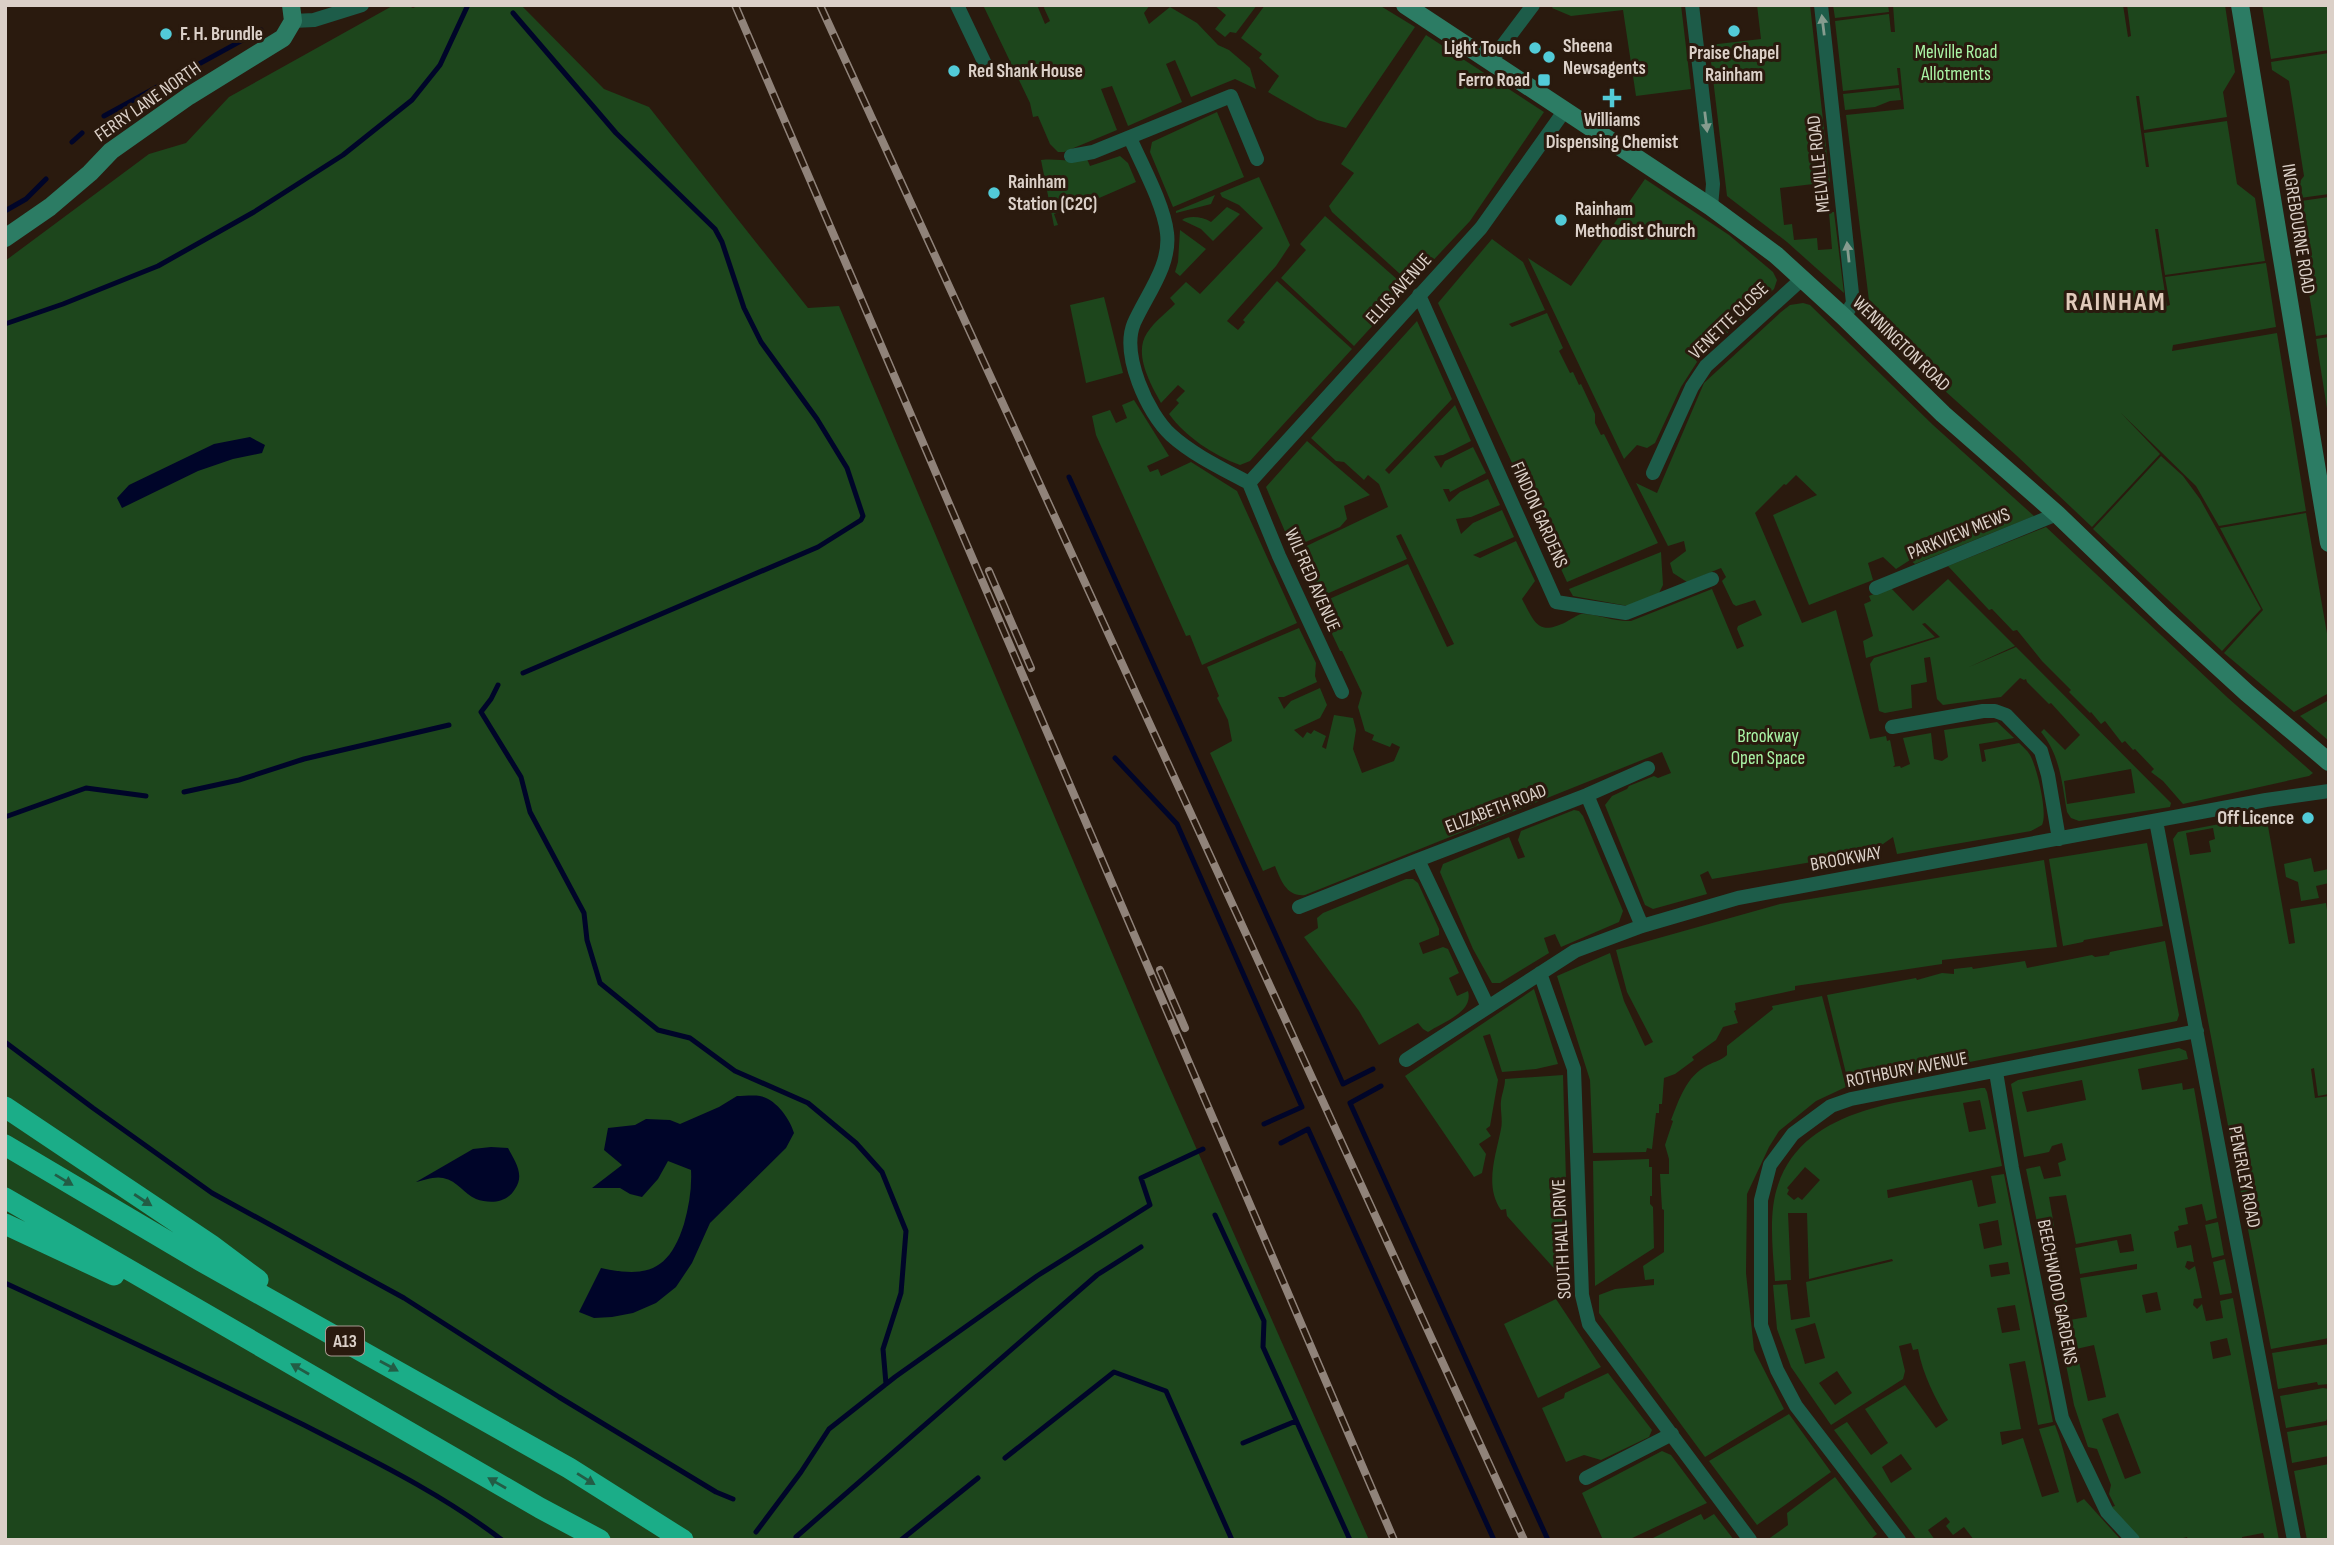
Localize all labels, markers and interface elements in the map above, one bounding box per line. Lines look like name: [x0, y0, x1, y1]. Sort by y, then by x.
one-way arrow: [1818, 14, 1829, 36]
place label: F. H. Brundle: [180, 23, 263, 46]
marker: Praise Chapel Rainham: [1726, 23, 1742, 39]
marker: F. H. Brundle: [158, 26, 174, 42]
place label: Sheena Newsagents: [1563, 35, 1646, 80]
place label: Light Touch: [1444, 37, 1521, 60]
marker: Light Touch: [1527, 40, 1543, 56]
park label: Melville Road Allotments: [1915, 41, 1997, 86]
place label: Praise Chapel Rainham: [1689, 42, 1779, 87]
marker: Sheena Newsagents: [1541, 49, 1557, 65]
street label: FERRY LANE NORTH: [90, 57, 206, 147]
place label: Red Shank House: [968, 60, 1083, 83]
marker: Red Shank House: [946, 63, 962, 79]
place label: Ferro Road: [1458, 69, 1530, 92]
marker: Ferro Road: [1536, 72, 1552, 88]
marker: Williams Dispensing Chemist: [1604, 90, 1620, 106]
place label: Williams Dispensing Chemist: [1546, 109, 1678, 154]
one-way arrow: [1700, 111, 1711, 133]
street label: MELVILLE ROAD: [1802, 114, 1836, 214]
street label: INGREBOURNE ROAD: [2276, 162, 2320, 296]
place label: Rainham Station (C2C): [1008, 171, 1097, 216]
marker: Rainham Station (C2C): [986, 185, 1002, 201]
place label: Rainham Methodist Church: [1575, 198, 1695, 243]
marker: Rainham Methodist Church: [1553, 212, 1569, 228]
one-way arrow: [1842, 240, 1853, 262]
street label: ELLIS AVENUE: [1361, 249, 1437, 329]
street label: VENETTE CLOSE: [1685, 278, 1773, 364]
district label: RAINHAM: [2065, 287, 2167, 318]
street label: WENNINGTON ROAD: [1847, 292, 1955, 396]
street label: FINDON GARDENS: [1505, 458, 1573, 572]
street label: PARKVIEW MEWS: [1904, 503, 2014, 565]
street label: WILFRED AVENUE: [1279, 525, 1345, 635]
park label: Brookway Open Space: [1731, 725, 1805, 770]
street label: ELIZABETH ROAD: [1442, 779, 1550, 839]
place label: Off Licence: [2217, 807, 2294, 830]
marker: Off Licence: [2300, 810, 2316, 826]
street label: BROOKWAY: [1809, 841, 1883, 877]
street label: ROTHBURY AVENUE: [1844, 1047, 1970, 1093]
street label: PENERLEY ROAD: [2223, 1124, 2265, 1230]
one-way arrow: [54, 1173, 73, 1186]
street label: SOUTH HALL DRIVE: [1547, 1178, 1577, 1300]
one-way arrow: [133, 1194, 153, 1207]
street label: BEECHWOOD GARDENS: [2032, 1217, 2082, 1367]
road number: A13: [326, 1326, 364, 1356]
one-way arrow: [379, 1360, 398, 1372]
one-way arrow: [291, 1363, 310, 1375]
one-way arrow: [577, 1472, 596, 1485]
one-way arrow: [488, 1477, 507, 1489]

